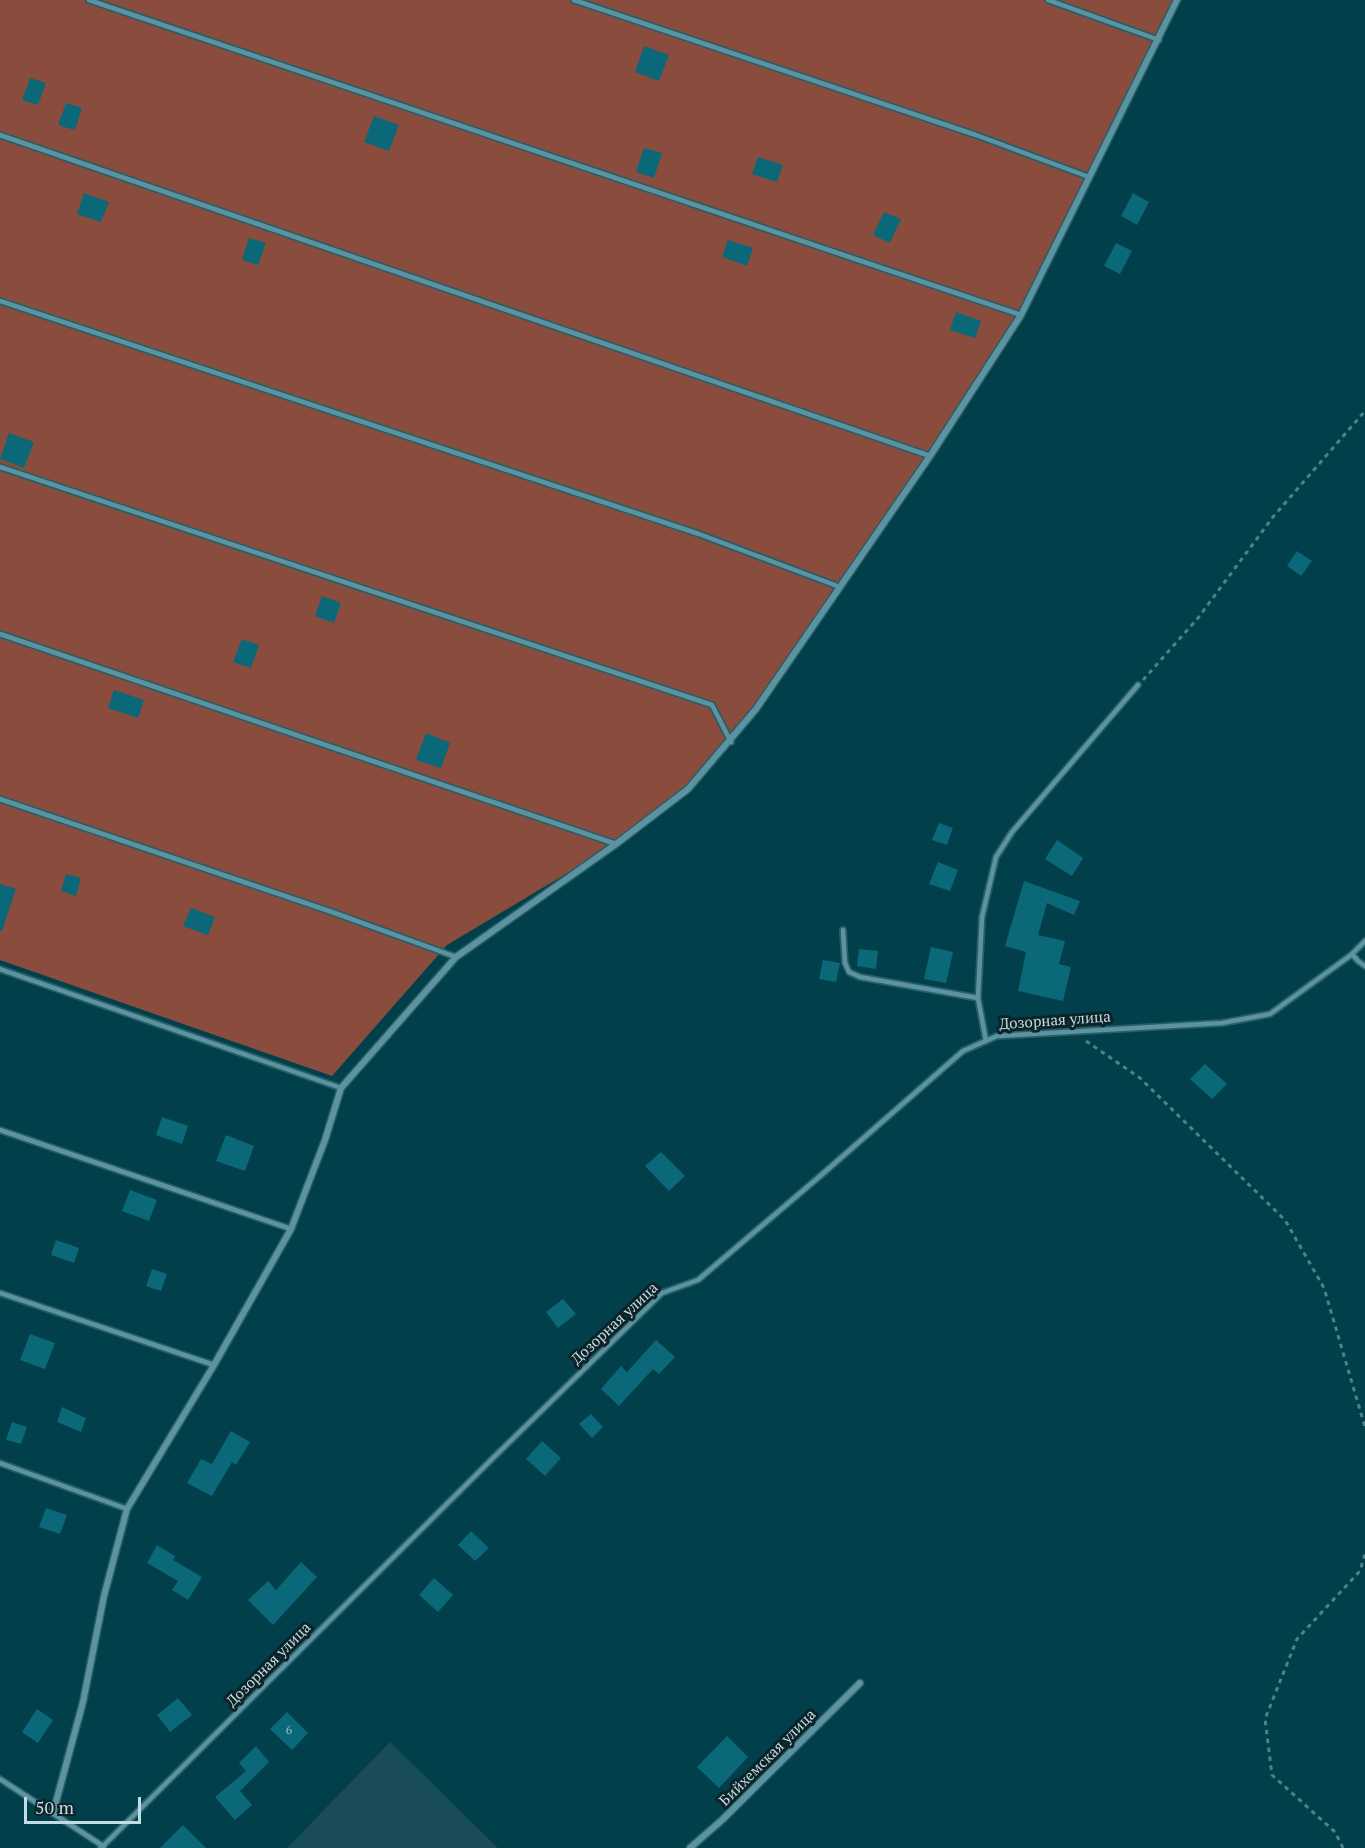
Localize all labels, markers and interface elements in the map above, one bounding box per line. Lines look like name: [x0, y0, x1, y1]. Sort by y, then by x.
street label: Дозорная улица: [999, 1008, 1111, 1034]
street label: Дозорная улица: [568, 1279, 662, 1369]
street label: Дозорная улица: [223, 1619, 315, 1711]
street label: Бийхемская улица: [716, 1706, 820, 1810]
house number: 6: [286, 1724, 292, 1738]
scale bar: [27, 1785, 144, 1823]
text: 50 m: [35, 1795, 74, 1819]

